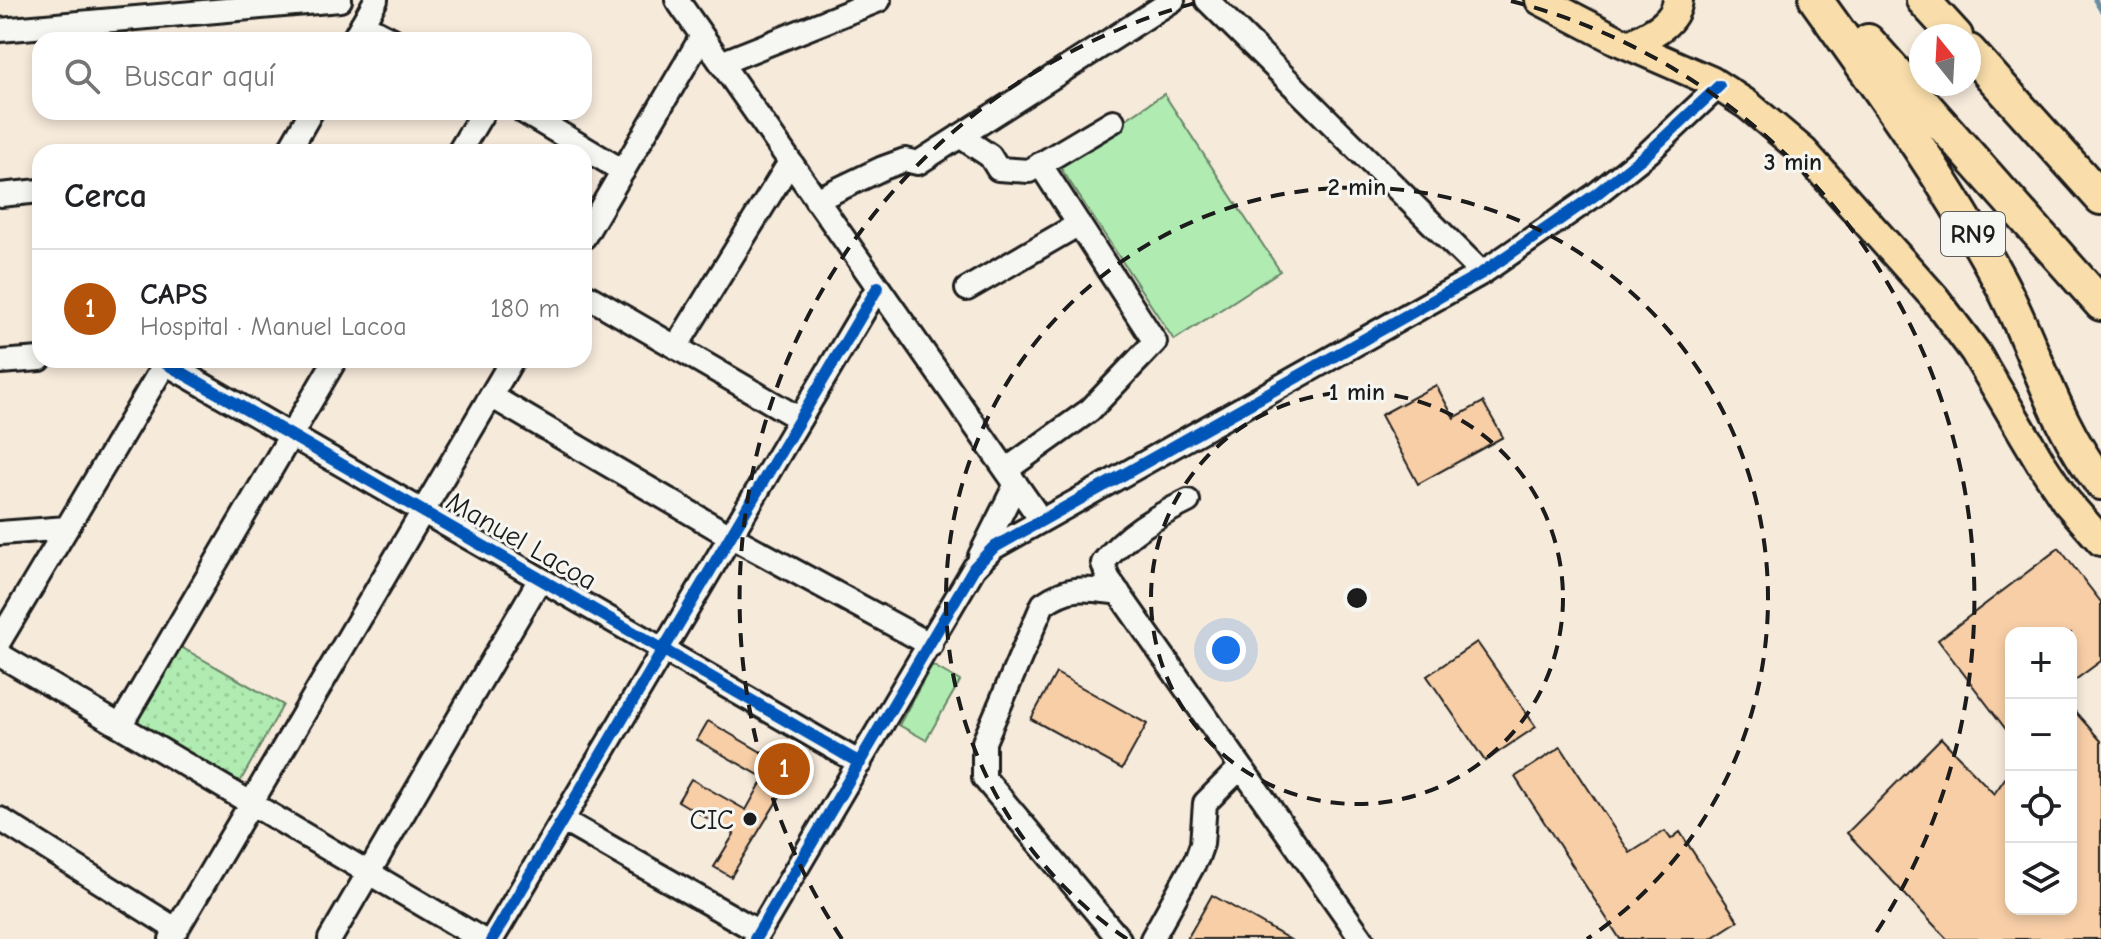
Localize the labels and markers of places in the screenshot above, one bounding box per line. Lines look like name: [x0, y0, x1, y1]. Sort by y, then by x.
centre of rings: [1343, 584, 1371, 612]
pin: 1: [758, 739, 810, 799]
place label: CIC: [689, 804, 734, 836]
marker: CIC: [741, 810, 759, 828]

